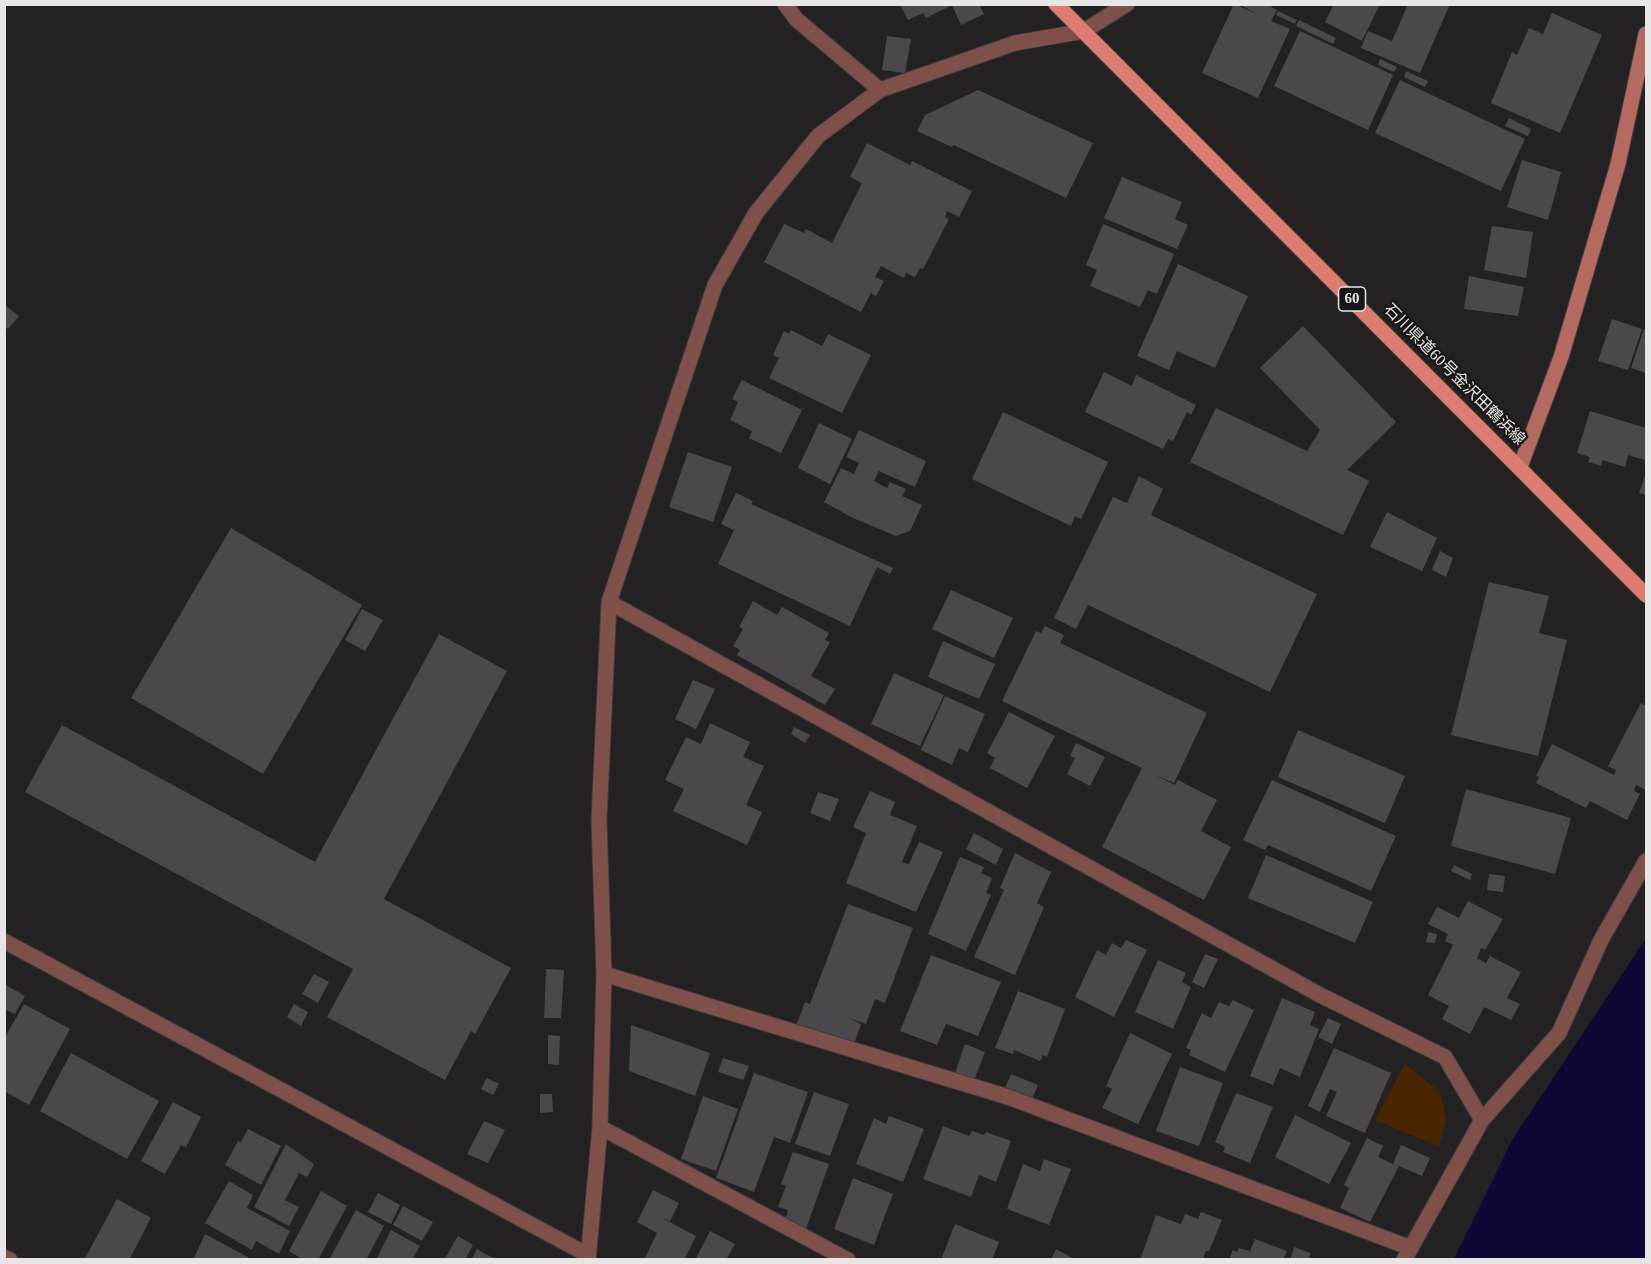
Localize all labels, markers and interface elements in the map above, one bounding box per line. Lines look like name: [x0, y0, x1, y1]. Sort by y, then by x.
road number: 60: [1338, 287, 1366, 311]
street label: 石川県道60号金沢田鶴浜線: [1379, 300, 1529, 450]

